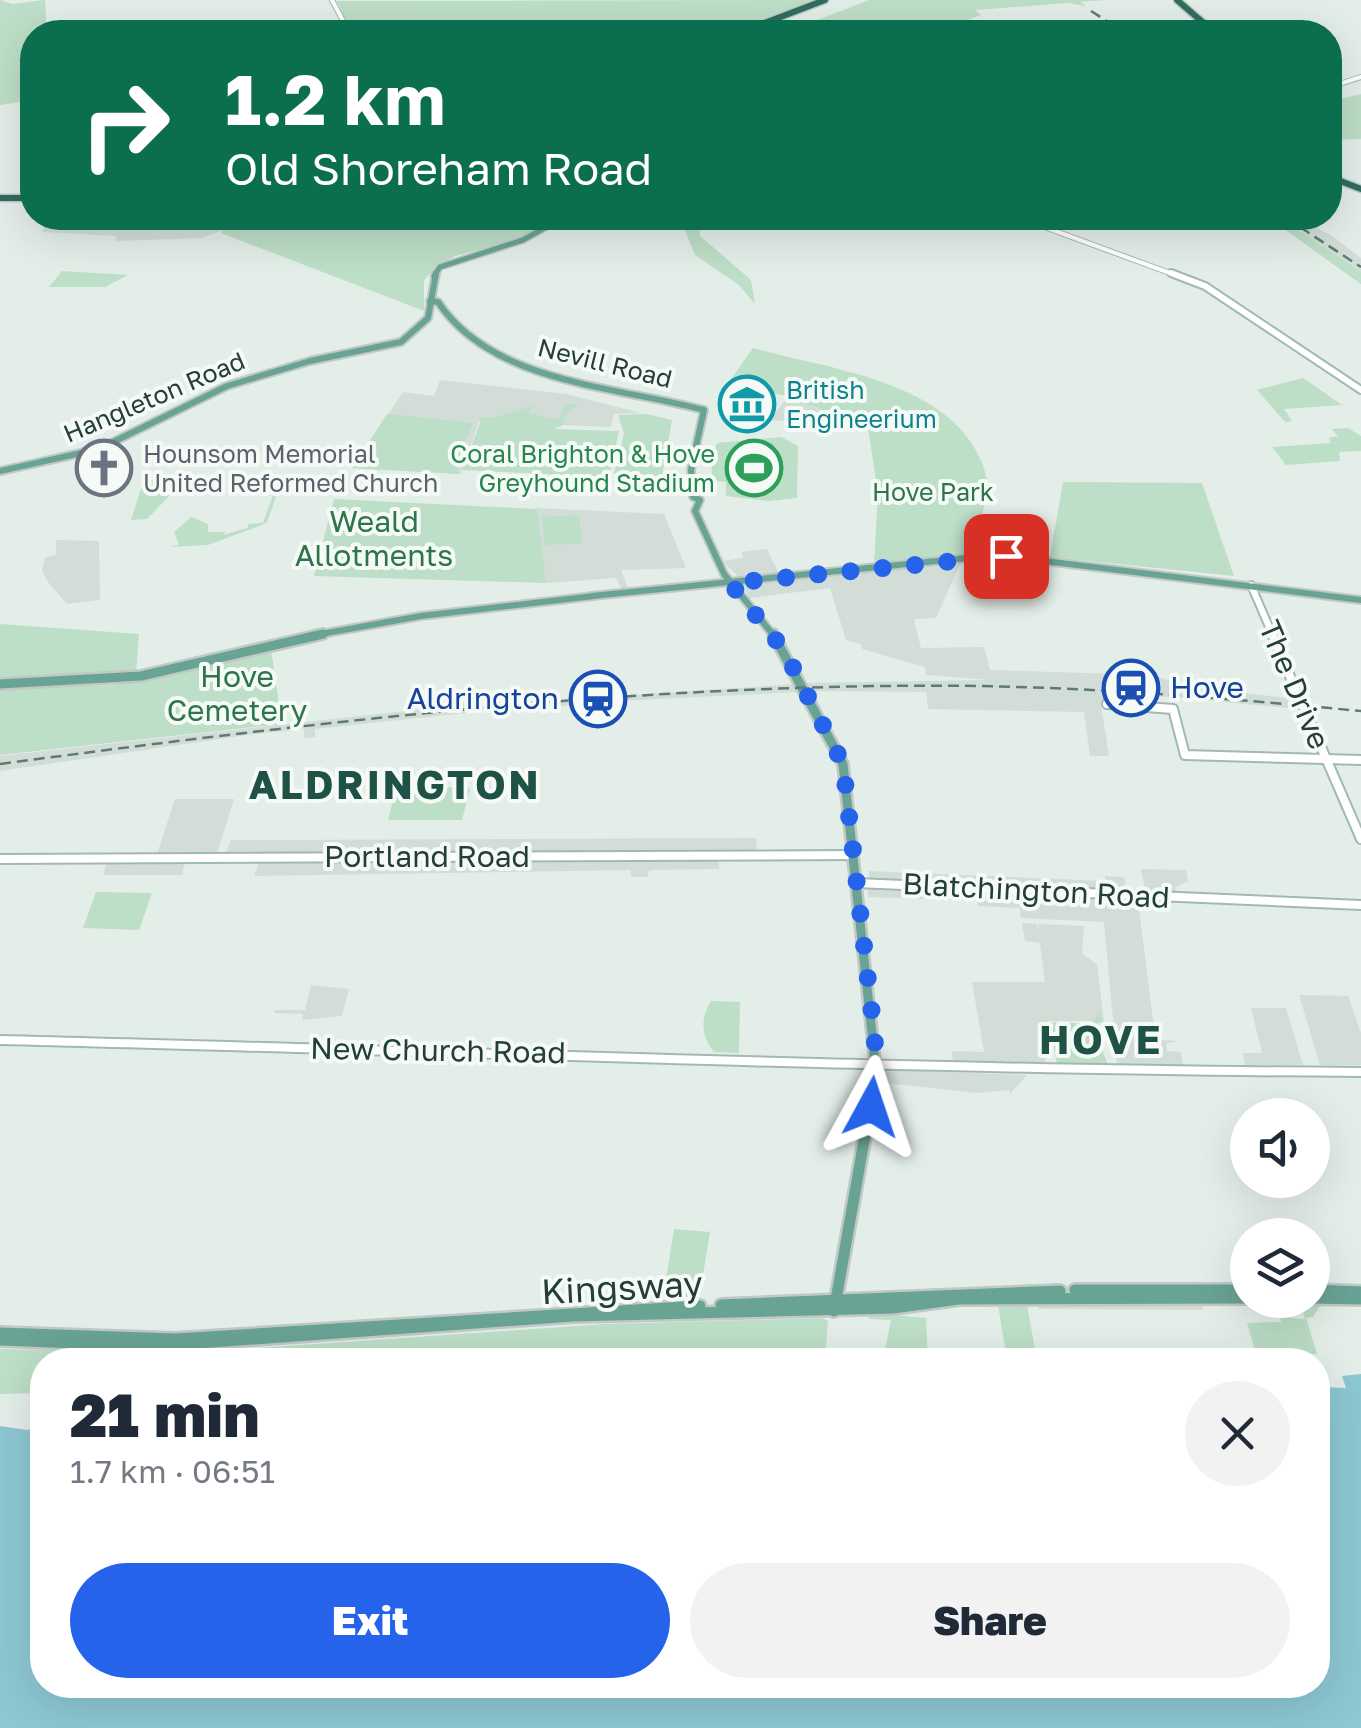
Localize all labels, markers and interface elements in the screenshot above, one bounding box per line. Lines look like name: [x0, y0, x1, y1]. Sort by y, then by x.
text: 1.2 km: [225, 56, 446, 140]
icon: right: [60, 60, 190, 190]
text: Old Shoreham Road: [225, 141, 652, 195]
street label: Nevill Road: [535, 331, 675, 394]
street label: Hangleton Road: [58, 344, 249, 449]
museum icon: British Engineerium: [717, 374, 777, 434]
place label: British Engineerium: [786, 374, 937, 434]
church icon: Hounsom Memorial United Reformed Church: [74, 438, 134, 498]
place label: Hounsom Memorial United Reformed Church: [143, 438, 438, 498]
place label: Coral Brighton & Hove Greyhound Stadium: [450, 438, 715, 498]
sports icon: Coral Brighton & Hove Greyhound Stadium: [724, 438, 784, 498]
park label: Hove Park: [872, 476, 994, 507]
park label: Weald Allotments: [295, 503, 453, 573]
pin: [964, 514, 1049, 599]
icon: arrive: [979, 529, 1034, 584]
street label: The Drive: [1252, 615, 1338, 754]
park label: Hove Cemetery: [167, 658, 307, 728]
station icon: Hove: [1101, 658, 1161, 718]
station icon: Aldrington: [568, 669, 628, 729]
place label: Hove: [1170, 669, 1244, 705]
place label: Aldrington: [407, 680, 559, 716]
district label: ALDRINGTON: [249, 760, 541, 808]
street label: Portland Road: [324, 838, 530, 874]
street label: Blatchington Road: [902, 865, 1171, 915]
district label: HOVE: [1039, 1015, 1163, 1063]
street label: New Church Road: [310, 1030, 566, 1070]
position arrow: [819, 1055, 923, 1159]
map controls: [1230, 1098, 1330, 1318]
button: sound: [1230, 1098, 1330, 1198]
button: layers: [1230, 1218, 1330, 1318]
street label: Kingsway: [540, 1262, 704, 1312]
text: 21 min: [70, 1378, 260, 1450]
button: close: [1185, 1381, 1290, 1486]
text: 1.7 km · 06:51: [70, 1452, 275, 1490]
button: Exit: [70, 1563, 670, 1678]
button: Share: [690, 1563, 1290, 1678]

